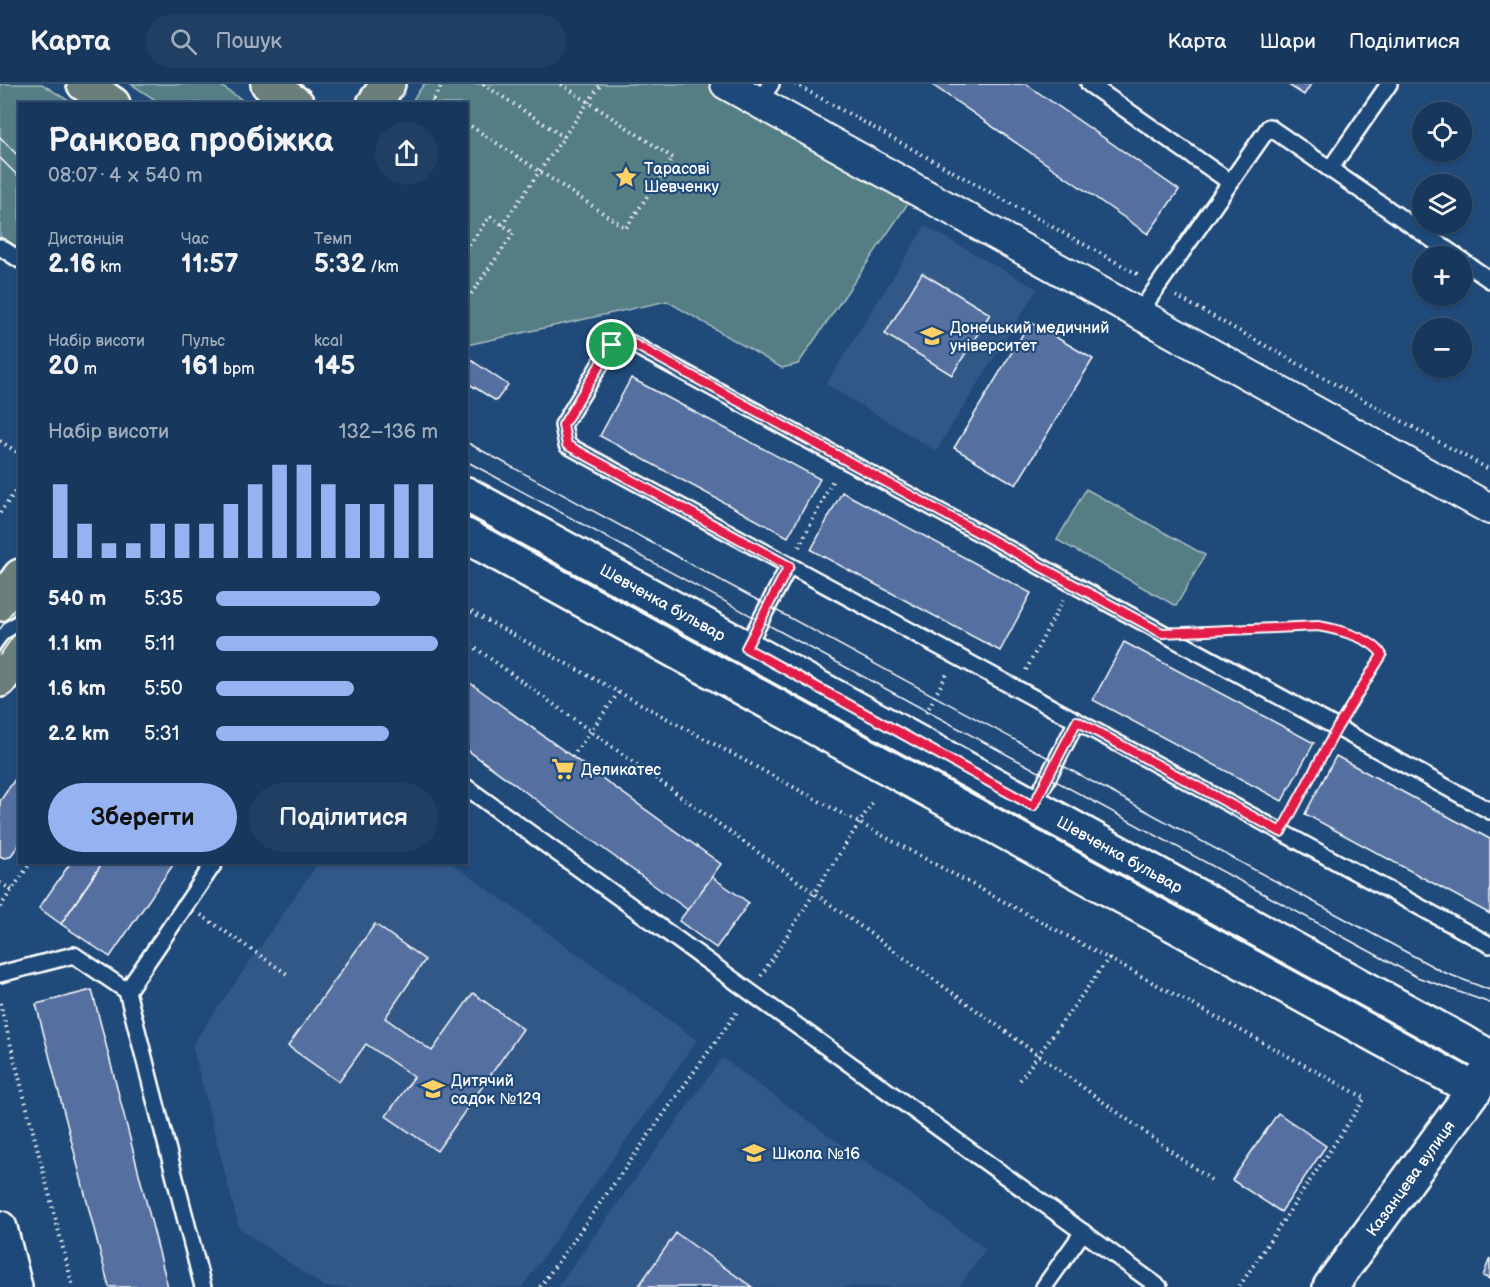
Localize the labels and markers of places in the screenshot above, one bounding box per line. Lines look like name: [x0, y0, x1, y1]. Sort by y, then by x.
place label: Тарасові Шевченку: [644, 160, 720, 197]
place icon: Тарасові Шевченку: [613, 164, 639, 190]
pin: [586, 319, 637, 370]
place label: Донецький медичний університет: [950, 319, 1109, 356]
school or university icon: Донецький медичний університет: [919, 323, 945, 349]
supermarket icon: Деликатес: [550, 756, 576, 782]
place label: Деликатес: [581, 761, 661, 780]
place label: Дитячий садок №129: [451, 1072, 541, 1109]
school or university icon: Дитячий садок №129: [420, 1076, 446, 1102]
school or university icon: Школа №16: [741, 1140, 767, 1166]
place label: Школа №16: [772, 1145, 860, 1164]

